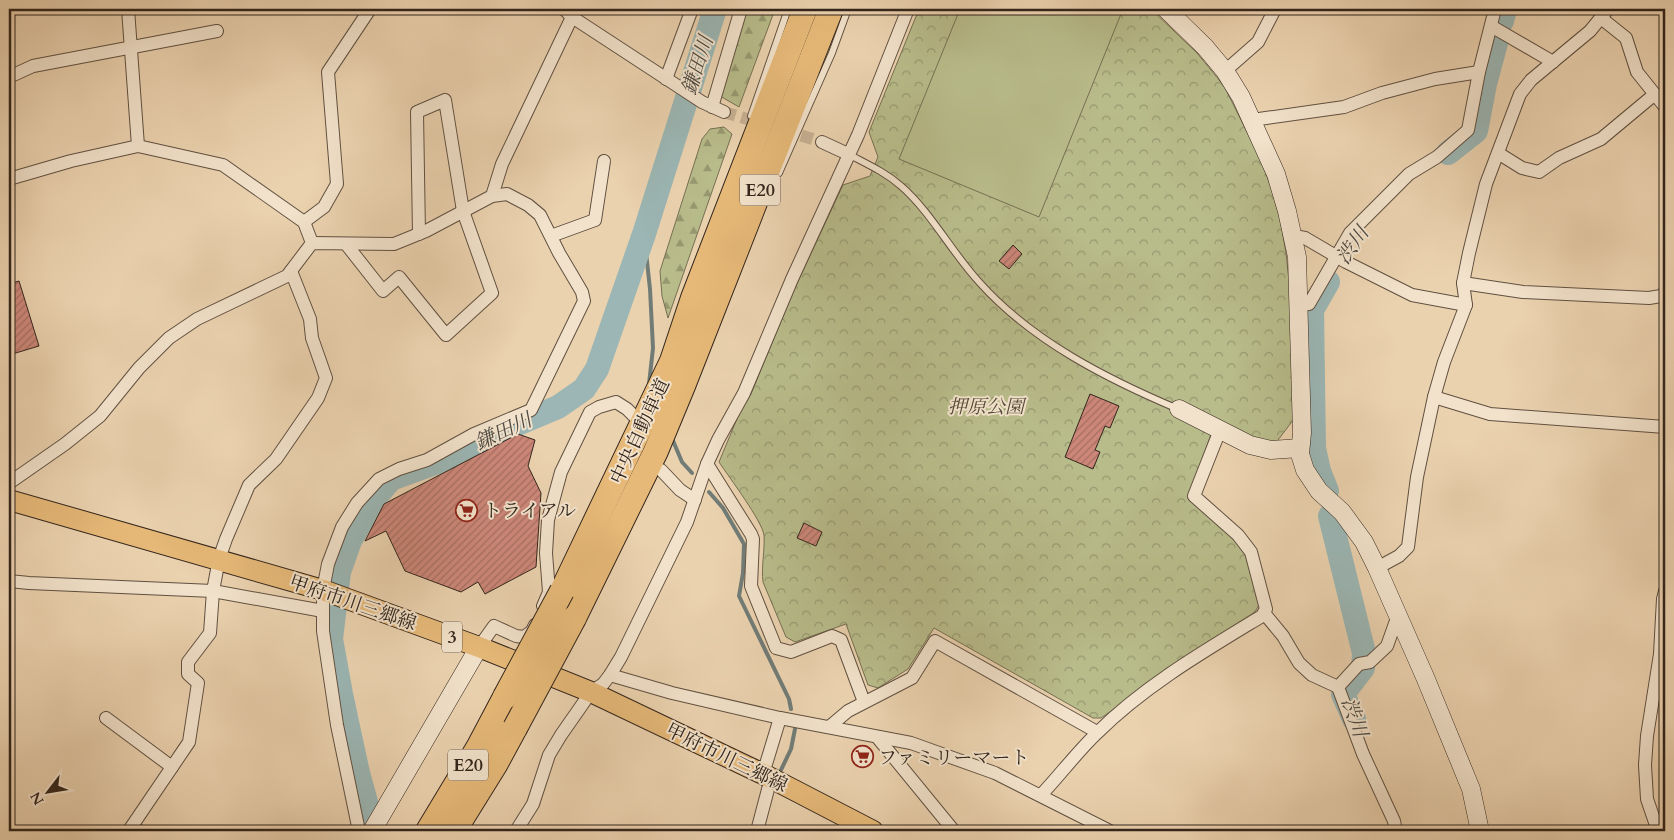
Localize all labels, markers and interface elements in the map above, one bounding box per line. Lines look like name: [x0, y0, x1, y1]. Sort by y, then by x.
water label: 鎌田川: [675, 31, 720, 98]
road number: E20: [740, 174, 780, 206]
water label: 渋川: [1330, 220, 1376, 269]
street label: 中央自動車道: [604, 374, 676, 489]
park label: 押原公園: [948, 394, 1027, 420]
water label: 鎌田川: [470, 406, 538, 456]
supermarket icon: トライアル: [455, 498, 479, 522]
place label: トライアル: [483, 498, 576, 524]
street label: 甲府市川三郷線: [286, 569, 420, 637]
road number: 3: [442, 622, 462, 652]
water label: 渋川: [1335, 694, 1374, 742]
street label: 甲府市川三郷線: [661, 717, 792, 799]
supermarket icon: ファミリーマート: [850, 745, 874, 769]
place label: ファミリーマート: [878, 745, 1030, 771]
road number: E20: [448, 750, 488, 780]
north arrow: [22, 768, 72, 818]
text: N: [26, 788, 49, 809]

